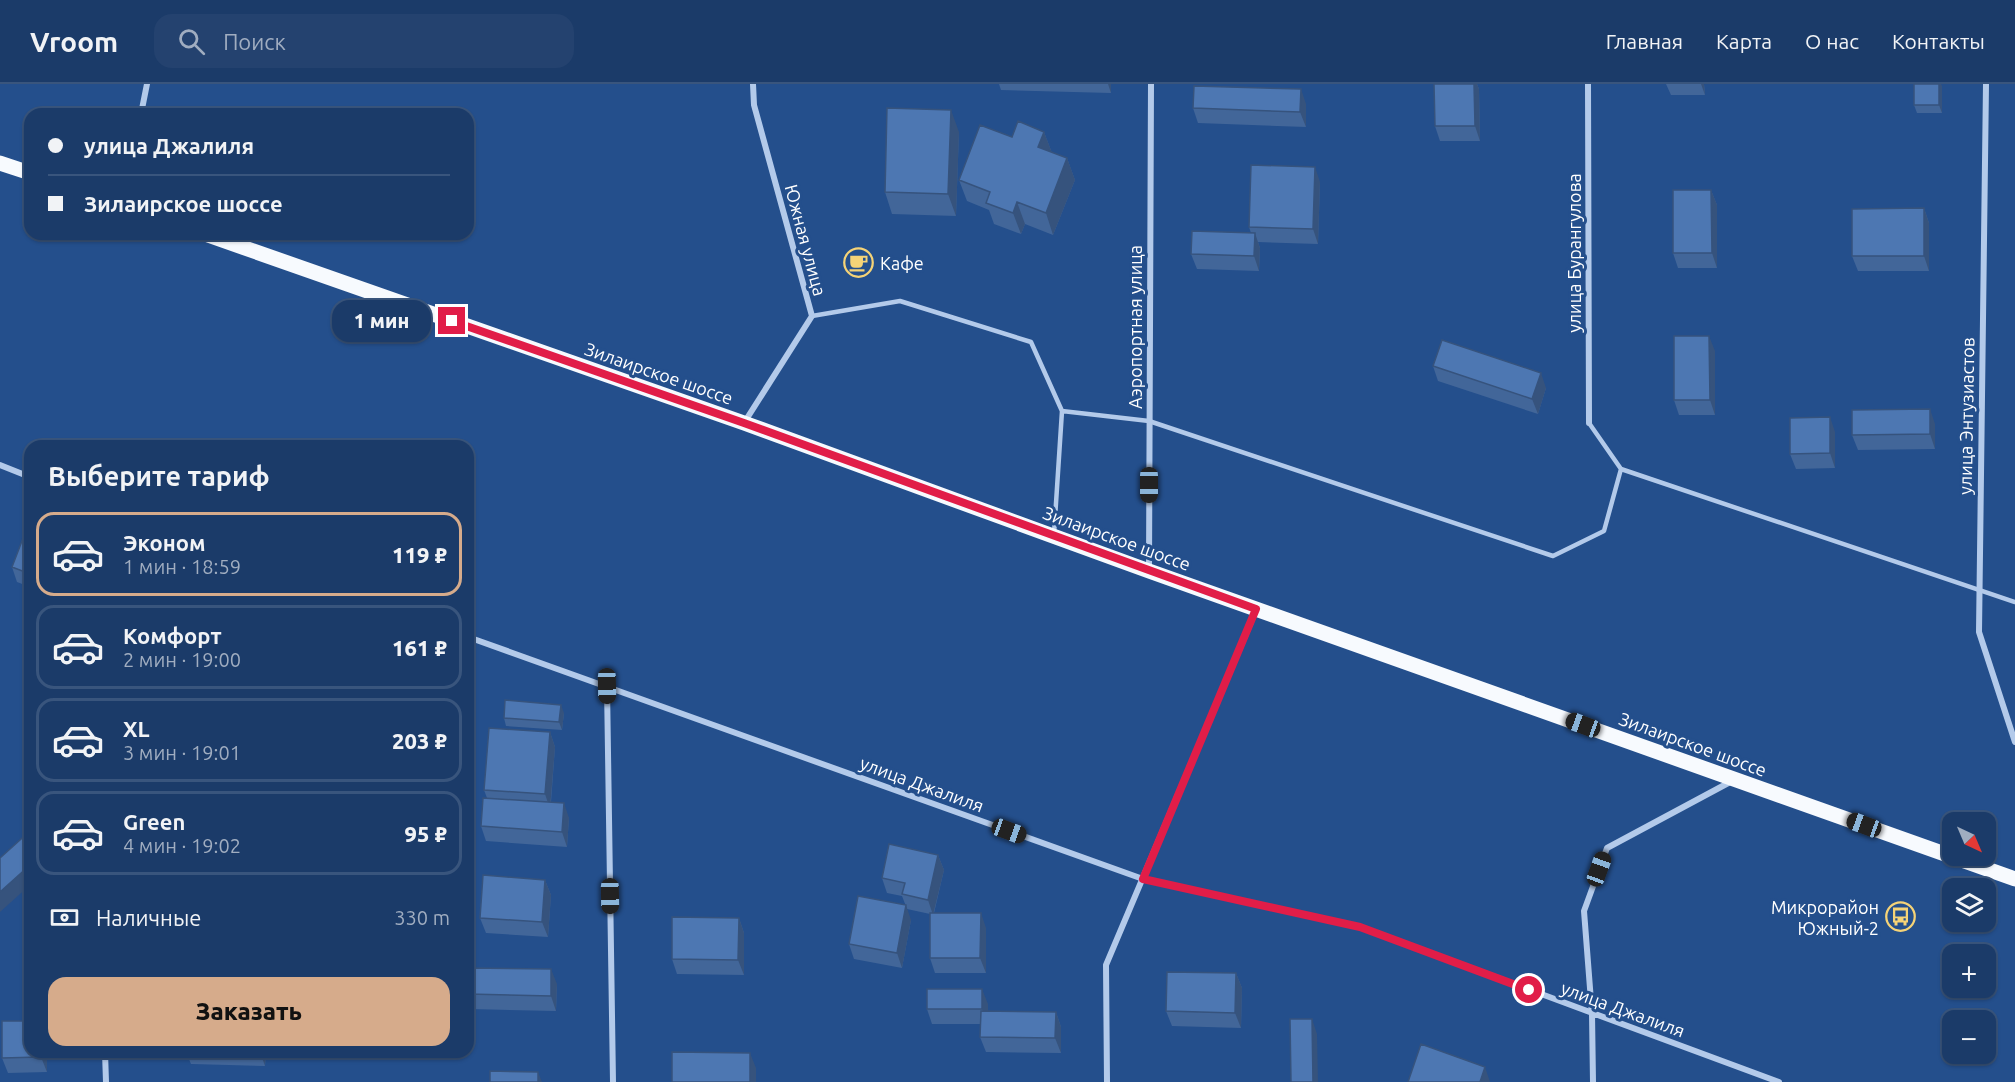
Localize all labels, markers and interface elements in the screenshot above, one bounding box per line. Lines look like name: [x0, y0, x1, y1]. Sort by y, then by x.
search box: [154, 14, 574, 68]
icon: search: [175, 25, 208, 58]
text: Vroom: [30, 26, 118, 57]
text: Поиск: [223, 29, 286, 54]
text: Главная: [1606, 29, 1683, 53]
text: Карта: [1716, 29, 1772, 53]
text: О нас: [1805, 29, 1859, 53]
text: Контакты: [1892, 29, 1985, 53]
text: улица Джалиля: [84, 133, 254, 158]
street label: улица Бурангулова: [1564, 173, 1584, 333]
street label: Южная улица: [782, 182, 830, 298]
text: Зилаирское шоссе: [84, 191, 283, 216]
street label: Аэропортная улица: [1125, 245, 1145, 409]
cafe icon: Кафе: [843, 247, 875, 279]
place label: Кафе: [880, 253, 924, 273]
callout: 1 мин: [332, 300, 431, 342]
route end: [438, 307, 465, 334]
text: 1 мин: [354, 309, 409, 332]
street label: улица Энтузиастов: [1955, 337, 1977, 495]
street label: Зилаирское шоссе: [582, 338, 736, 408]
text: Выберите тариф: [48, 461, 270, 491]
car: [1140, 467, 1158, 503]
street label: Зилаирское шоссе: [1041, 502, 1193, 574]
icon: car: [51, 527, 105, 581]
text: Эконом: [123, 530, 205, 555]
text: 119 ₽: [392, 542, 447, 567]
text: 1 мин · 18:59: [123, 555, 241, 578]
icon: car: [51, 620, 105, 674]
text: Комфорт: [123, 623, 222, 648]
text: 161 ₽: [392, 635, 447, 660]
text: 2 мин · 19:00: [123, 648, 241, 671]
car: [598, 668, 616, 704]
street label: Зилаирское шоссе: [1617, 708, 1769, 780]
car: [1563, 710, 1603, 740]
icon: car: [51, 713, 105, 767]
text: XL: [123, 716, 150, 741]
text: 203 ₽: [392, 728, 447, 753]
text: 3 мин · 19:01: [123, 741, 241, 764]
street label: улица Джалиля: [857, 752, 987, 816]
icon: car: [51, 806, 105, 860]
text: Green: [123, 809, 185, 834]
car: [1844, 810, 1884, 840]
north arrow: [1942, 812, 1996, 866]
map controls: [1942, 812, 1996, 1064]
car: [989, 816, 1029, 846]
text: 95 ₽: [404, 821, 447, 846]
text: 4 мин · 19:02: [123, 834, 241, 857]
car: [1584, 849, 1614, 889]
car: [601, 878, 619, 914]
button: layers: [1942, 878, 1996, 932]
place label: Микрорайон Южный-2: [1771, 897, 1879, 938]
icon: cash: [48, 901, 81, 934]
bus stop icon: Микрорайон Южный-2: [1884, 901, 1916, 933]
text: Наличные: [96, 905, 201, 930]
text: 330 m: [394, 906, 450, 929]
button: +: [1942, 944, 1996, 998]
route start: [1515, 976, 1542, 1003]
button: Заказать: [48, 977, 450, 1046]
street label: улица Джалиля: [1558, 977, 1688, 1041]
button: −: [1942, 1010, 1996, 1064]

